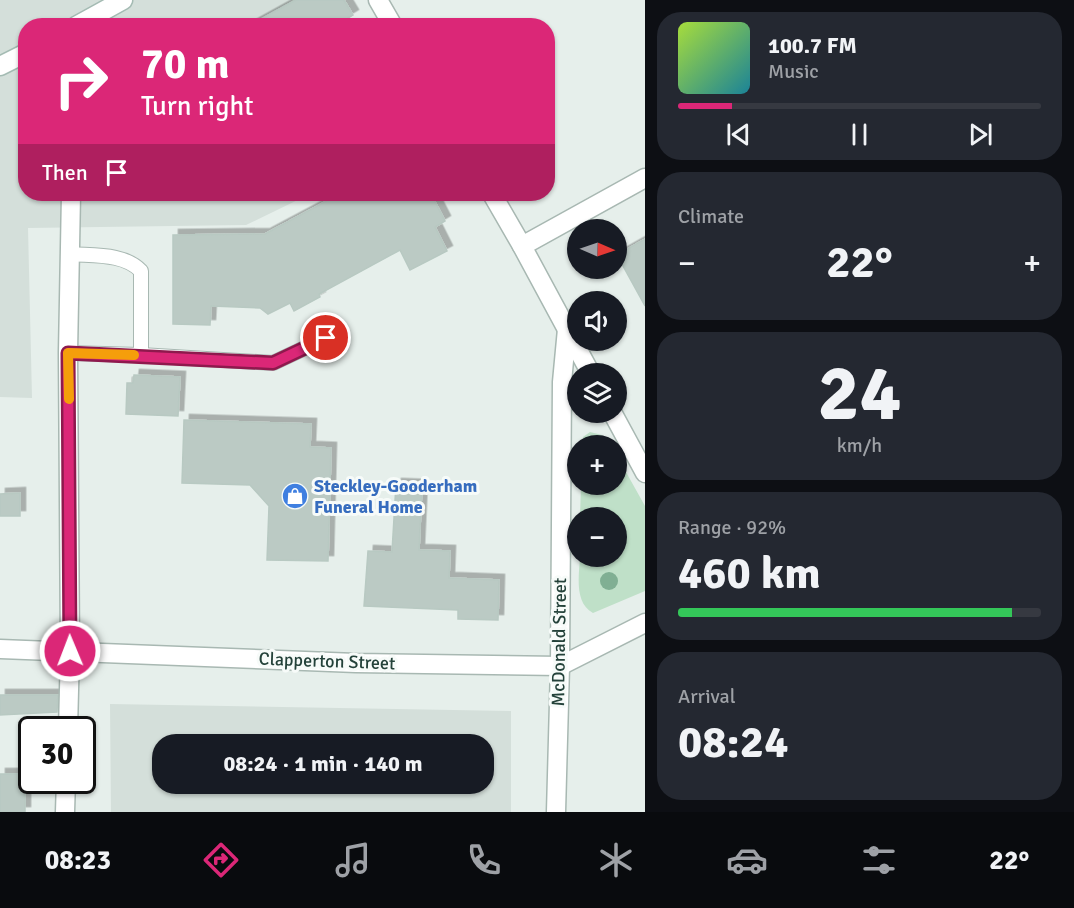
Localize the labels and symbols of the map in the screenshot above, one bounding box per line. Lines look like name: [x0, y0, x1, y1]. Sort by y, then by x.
north arrow: [567, 219, 627, 279]
pin: [300, 312, 351, 363]
place label: Steckley-Gooderham Funeral Home: [314, 475, 477, 518]
shop icon: Steckley-Gooderham Funeral Home: [280, 481, 310, 511]
street label: McDonald Street: [547, 578, 571, 706]
position arrow: [38, 619, 102, 683]
street label: Clapperton Street: [258, 648, 396, 674]
speed limit sign: 30: [18, 716, 96, 794]

